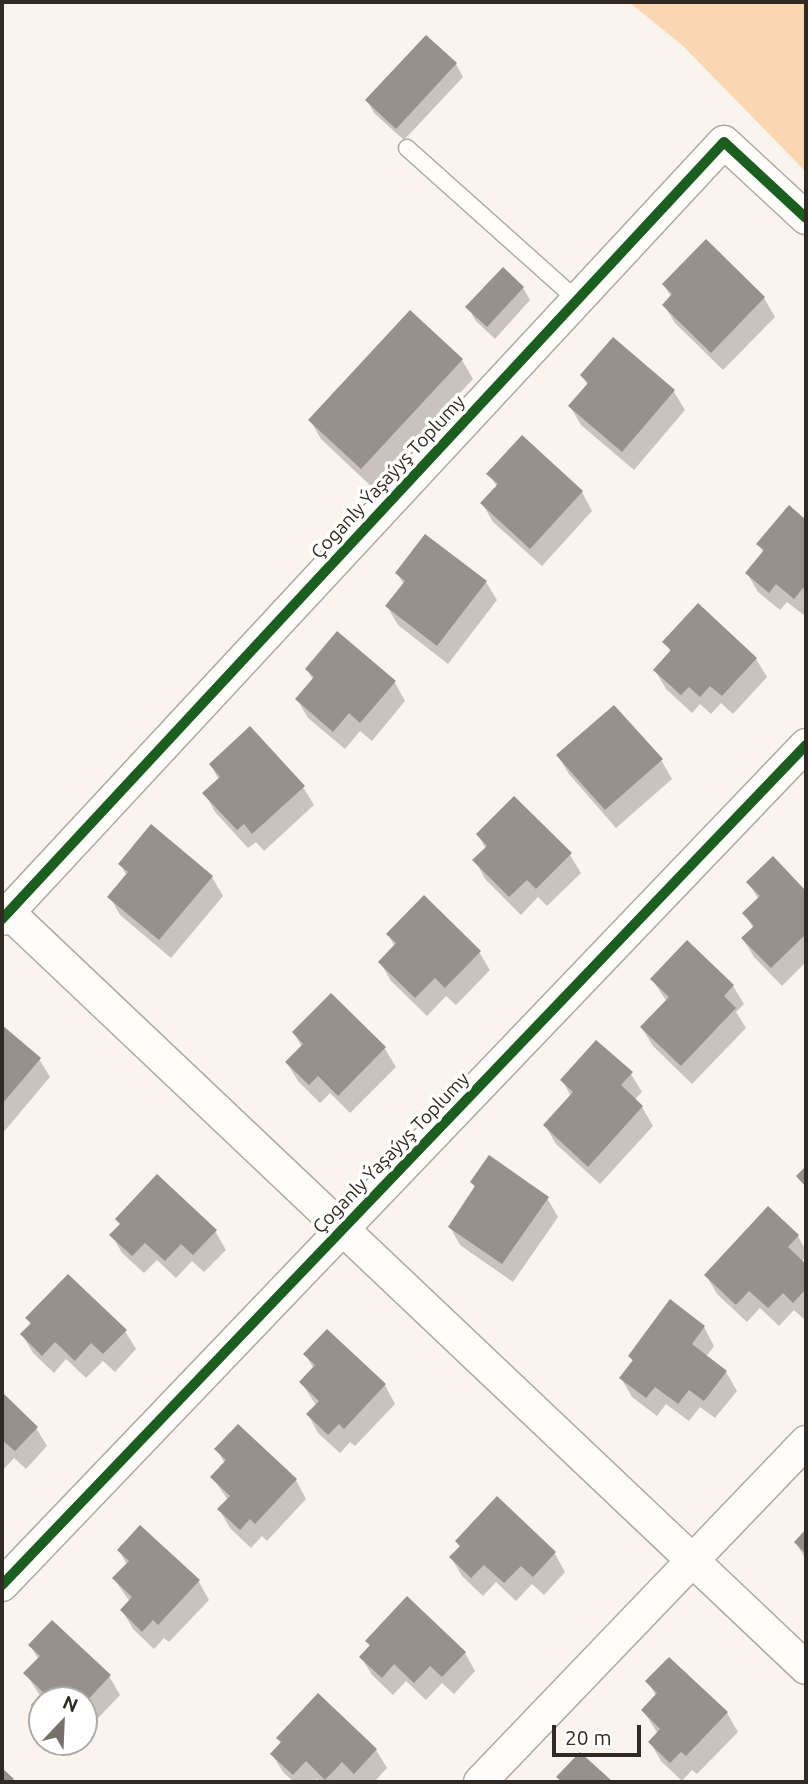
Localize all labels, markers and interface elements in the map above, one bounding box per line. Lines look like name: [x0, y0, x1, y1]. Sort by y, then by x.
street label: Çoganly Ýaşaýyş Toplumy: [306, 390, 470, 564]
street label: Çoganly Ýaşaýyş Toplumy: [308, 1068, 474, 1238]
north arrow: [28, 1686, 98, 1756]
text: N: [60, 1691, 81, 1716]
scale bar: [556, 1710, 645, 1754]
text: 20 m: [565, 1725, 612, 1749]

